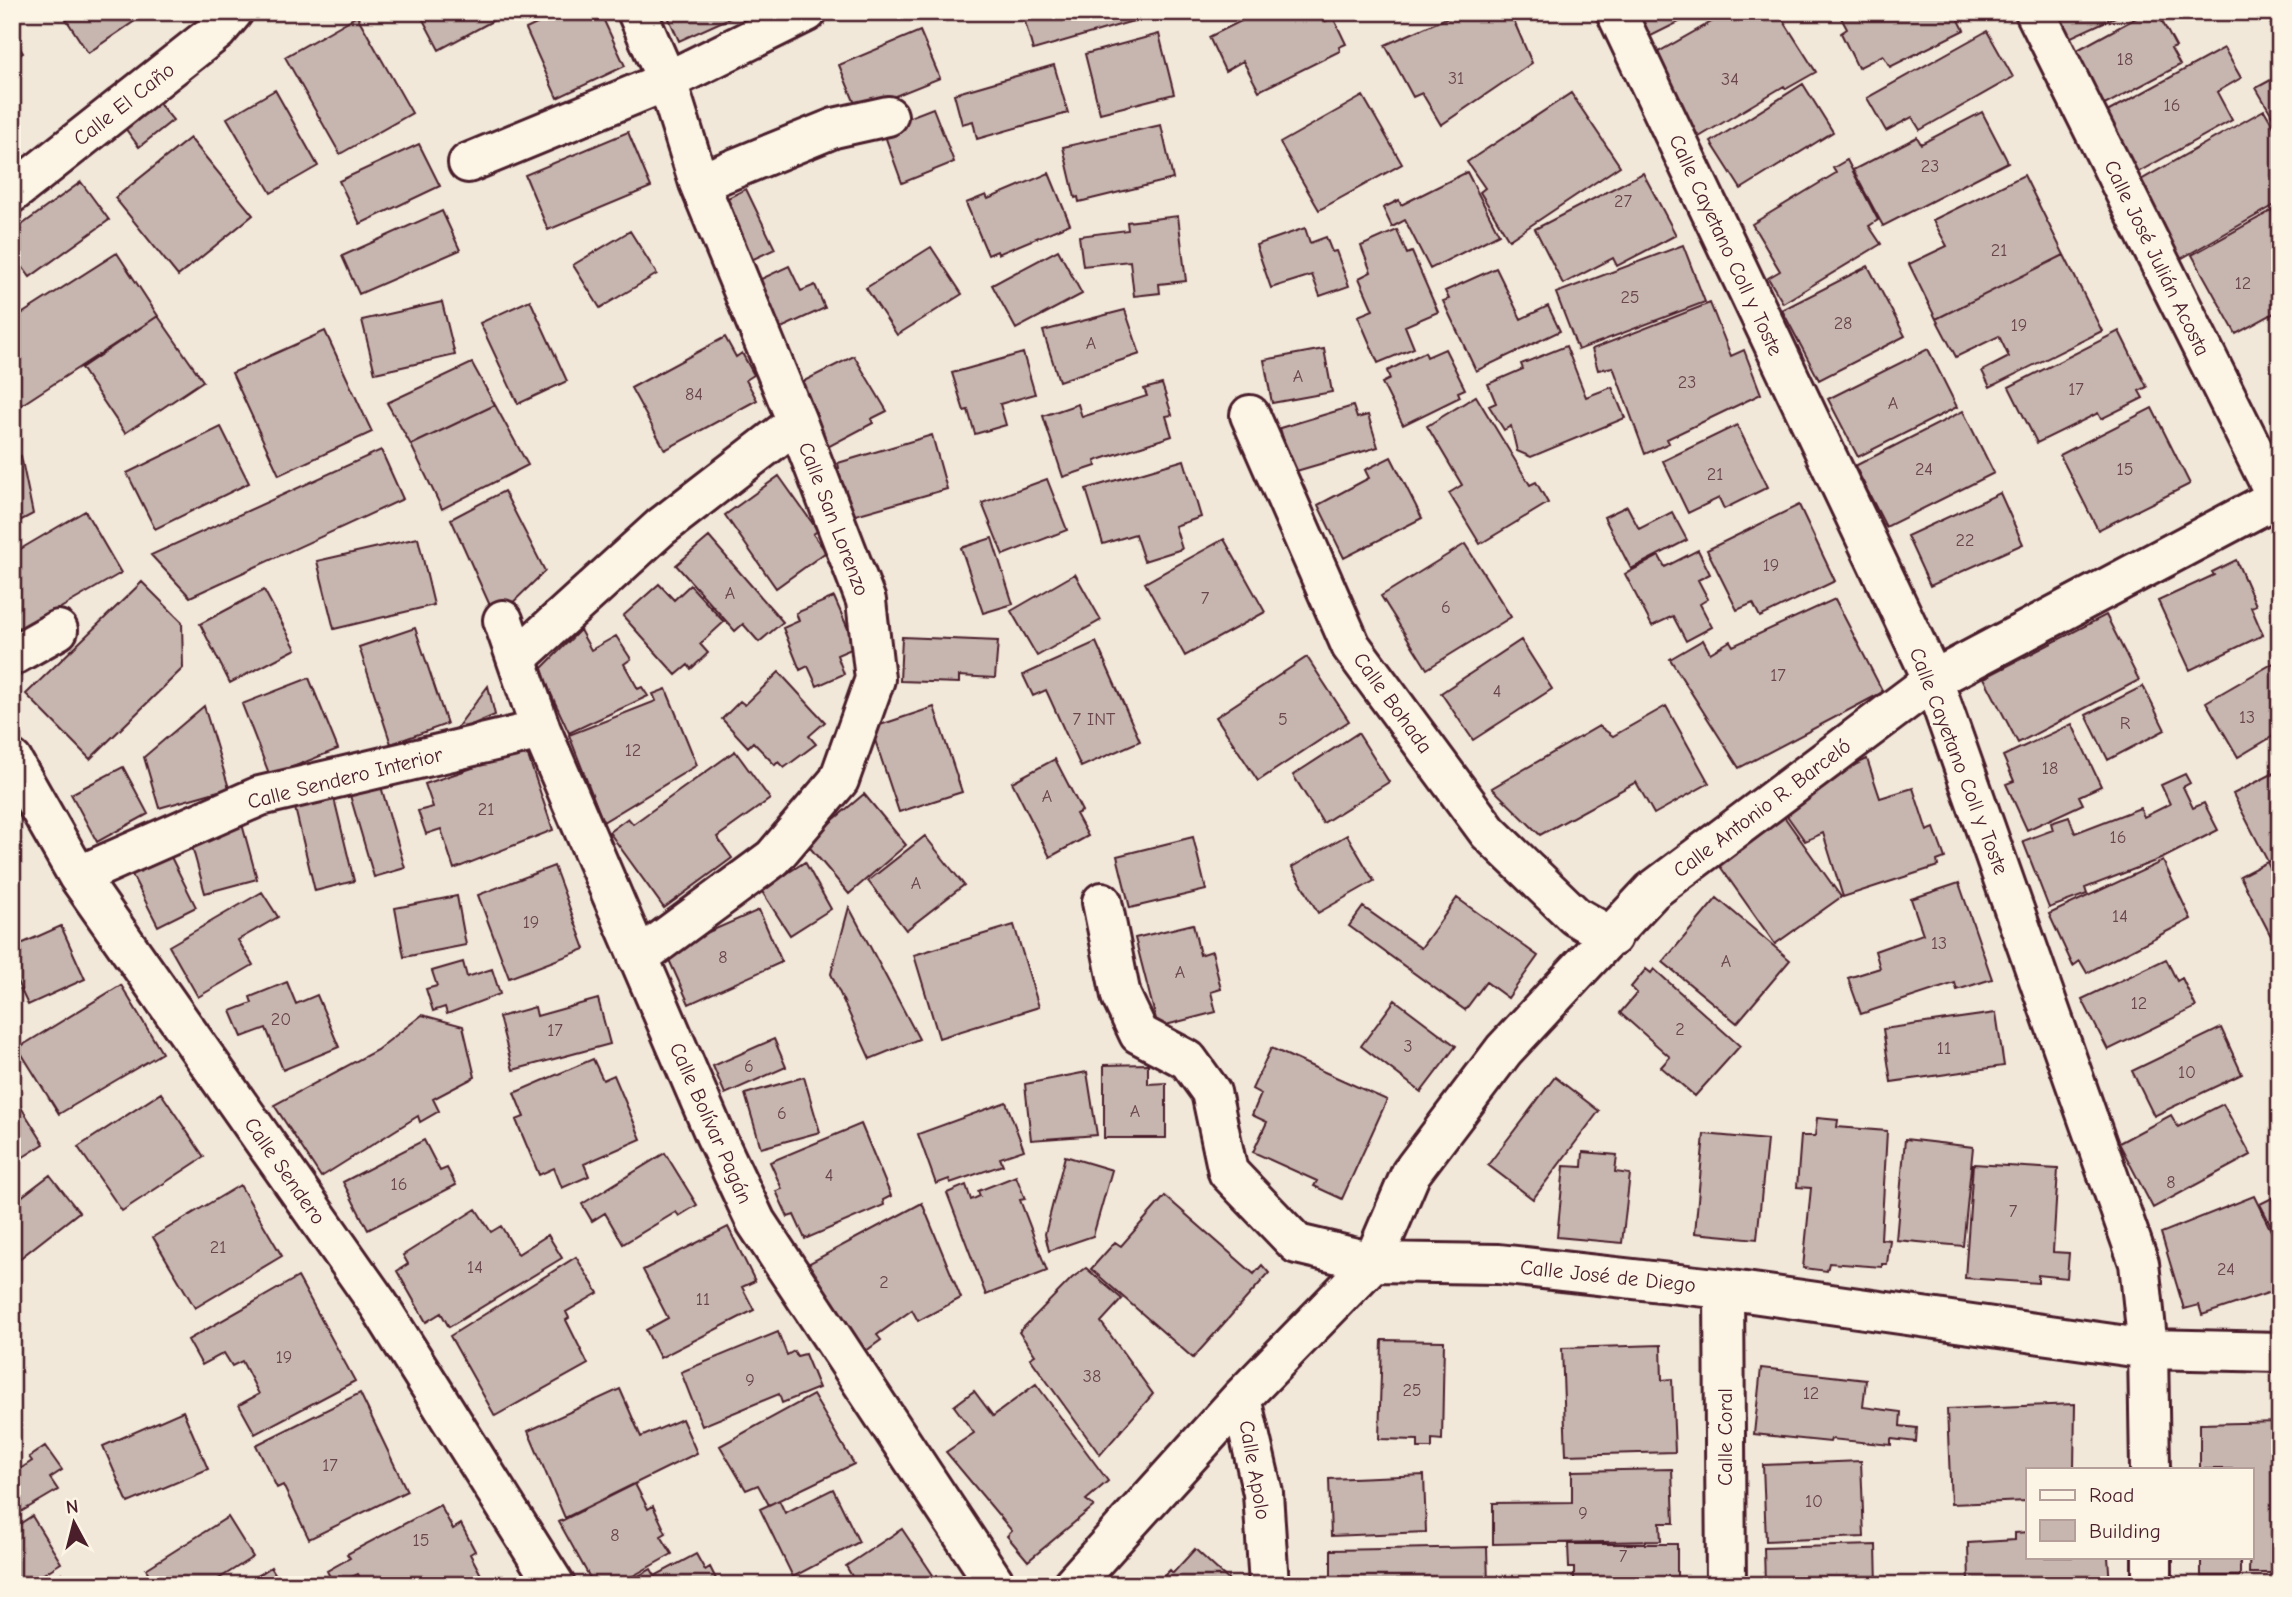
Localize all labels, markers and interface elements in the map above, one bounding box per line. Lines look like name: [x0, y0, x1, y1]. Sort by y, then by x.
house number: 18: [2117, 49, 2133, 70]
street label: Calle El Caño: [69, 57, 179, 151]
house number: 31: [1448, 68, 1464, 89]
house number: 34: [1721, 69, 1739, 90]
house number: 16: [2164, 95, 2180, 116]
street label: Calle Cayetano Coll y Toste: [1664, 131, 1788, 359]
house number: 23: [1921, 156, 1939, 177]
street label: Calle José Julián Acosta: [2099, 156, 2215, 360]
house number: 27: [1614, 191, 1632, 212]
house number: 21: [1991, 240, 2007, 261]
house number: 12: [2235, 273, 2251, 294]
house number: 25: [1620, 287, 1640, 308]
house number: 28: [1834, 313, 1852, 334]
house number: 19: [2011, 315, 2027, 336]
house number: A: [1086, 333, 1096, 354]
house number: A: [1293, 366, 1303, 387]
house number: 23: [1678, 372, 1696, 393]
house number: 17: [2068, 379, 2084, 400]
house number: 84: [685, 384, 703, 405]
house number: A: [1888, 393, 1898, 414]
street label: Calle San Lorenzo: [794, 439, 874, 599]
house number: 24: [1915, 459, 1933, 480]
house number: 15: [2117, 459, 2133, 480]
house number: 21: [1707, 464, 1723, 485]
house number: 22: [1956, 530, 1974, 551]
house number: 19: [1763, 555, 1779, 576]
house number: A: [725, 583, 735, 604]
house number: 7: [1201, 588, 1210, 609]
house number: 6: [1441, 597, 1451, 618]
street label: Calle Cayetano Coll y Toste: [1905, 644, 2013, 878]
street label: Calle Bohada: [1348, 648, 1438, 758]
house number: 17: [1770, 665, 1786, 686]
house number: 4: [1493, 681, 1501, 702]
house number: 13: [2239, 707, 2255, 728]
house number: 7 INT: [1073, 709, 1116, 730]
house number: 5: [1278, 709, 1288, 730]
house number: R: [2120, 713, 2131, 734]
street label: Calle Antonio R. Barceló: [1669, 733, 1855, 883]
house number: 12: [625, 740, 641, 761]
street label: Calle Sendero Interior: [245, 742, 446, 814]
house number: 18: [2042, 758, 2058, 779]
house number: A: [1042, 786, 1052, 807]
house number: 21: [478, 799, 494, 820]
house number: 16: [2110, 827, 2126, 848]
house number: A: [911, 873, 921, 894]
house number: 14: [2112, 906, 2128, 927]
house number: 19: [523, 912, 539, 933]
house number: 13: [1931, 933, 1947, 954]
house number: 8: [718, 947, 728, 968]
house number: A: [1721, 951, 1731, 972]
house number: A: [1175, 962, 1185, 983]
house number: 12: [2131, 993, 2147, 1014]
house number: 20: [271, 1009, 291, 1030]
house number: 2: [1675, 1019, 1685, 1040]
house number: 17: [547, 1020, 563, 1041]
house number: 3: [1403, 1036, 1413, 1057]
house number: 11: [1937, 1038, 1951, 1059]
street label: Calle Bolívar Pagán: [665, 1039, 757, 1207]
house number: 6: [744, 1056, 754, 1077]
house number: 10: [2178, 1062, 2196, 1083]
house number: A: [1130, 1101, 1140, 1122]
house number: 6: [777, 1103, 787, 1124]
street label: Calle Sendero: [239, 1113, 331, 1229]
house number: 4: [825, 1165, 833, 1186]
house number: 8: [2166, 1172, 2176, 1193]
house number: 16: [391, 1174, 407, 1195]
house number: 7: [2009, 1201, 2018, 1222]
house number: 21: [210, 1237, 226, 1258]
street label: Calle José de Diego: [1519, 1255, 1697, 1297]
house number: 14: [467, 1257, 483, 1278]
house number: 24: [2217, 1259, 2235, 1280]
house number: 2: [879, 1272, 889, 1293]
house number: 11: [696, 1289, 710, 1310]
house number: 19: [276, 1347, 292, 1368]
house number: 38: [1083, 1366, 1101, 1387]
house number: 9: [745, 1370, 755, 1391]
house number: 25: [1402, 1380, 1422, 1401]
house number: 12: [1803, 1383, 1819, 1404]
street label: Calle Coral: [1713, 1388, 1737, 1486]
street label: Calle Apolo: [1234, 1418, 1276, 1522]
house number: 17: [322, 1455, 338, 1476]
legend: [2026, 1468, 2254, 1558]
text: Road: [2089, 1483, 2134, 1507]
north arrow: [38, 1488, 108, 1558]
house number: 10: [1805, 1491, 1823, 1512]
text: N: [65, 1495, 80, 1519]
house number: 9: [1578, 1503, 1588, 1524]
text: Building: [2089, 1519, 2161, 1543]
house number: 8: [610, 1525, 620, 1546]
house number: 15: [413, 1530, 429, 1551]
house number: 7: [1619, 1546, 1628, 1567]

